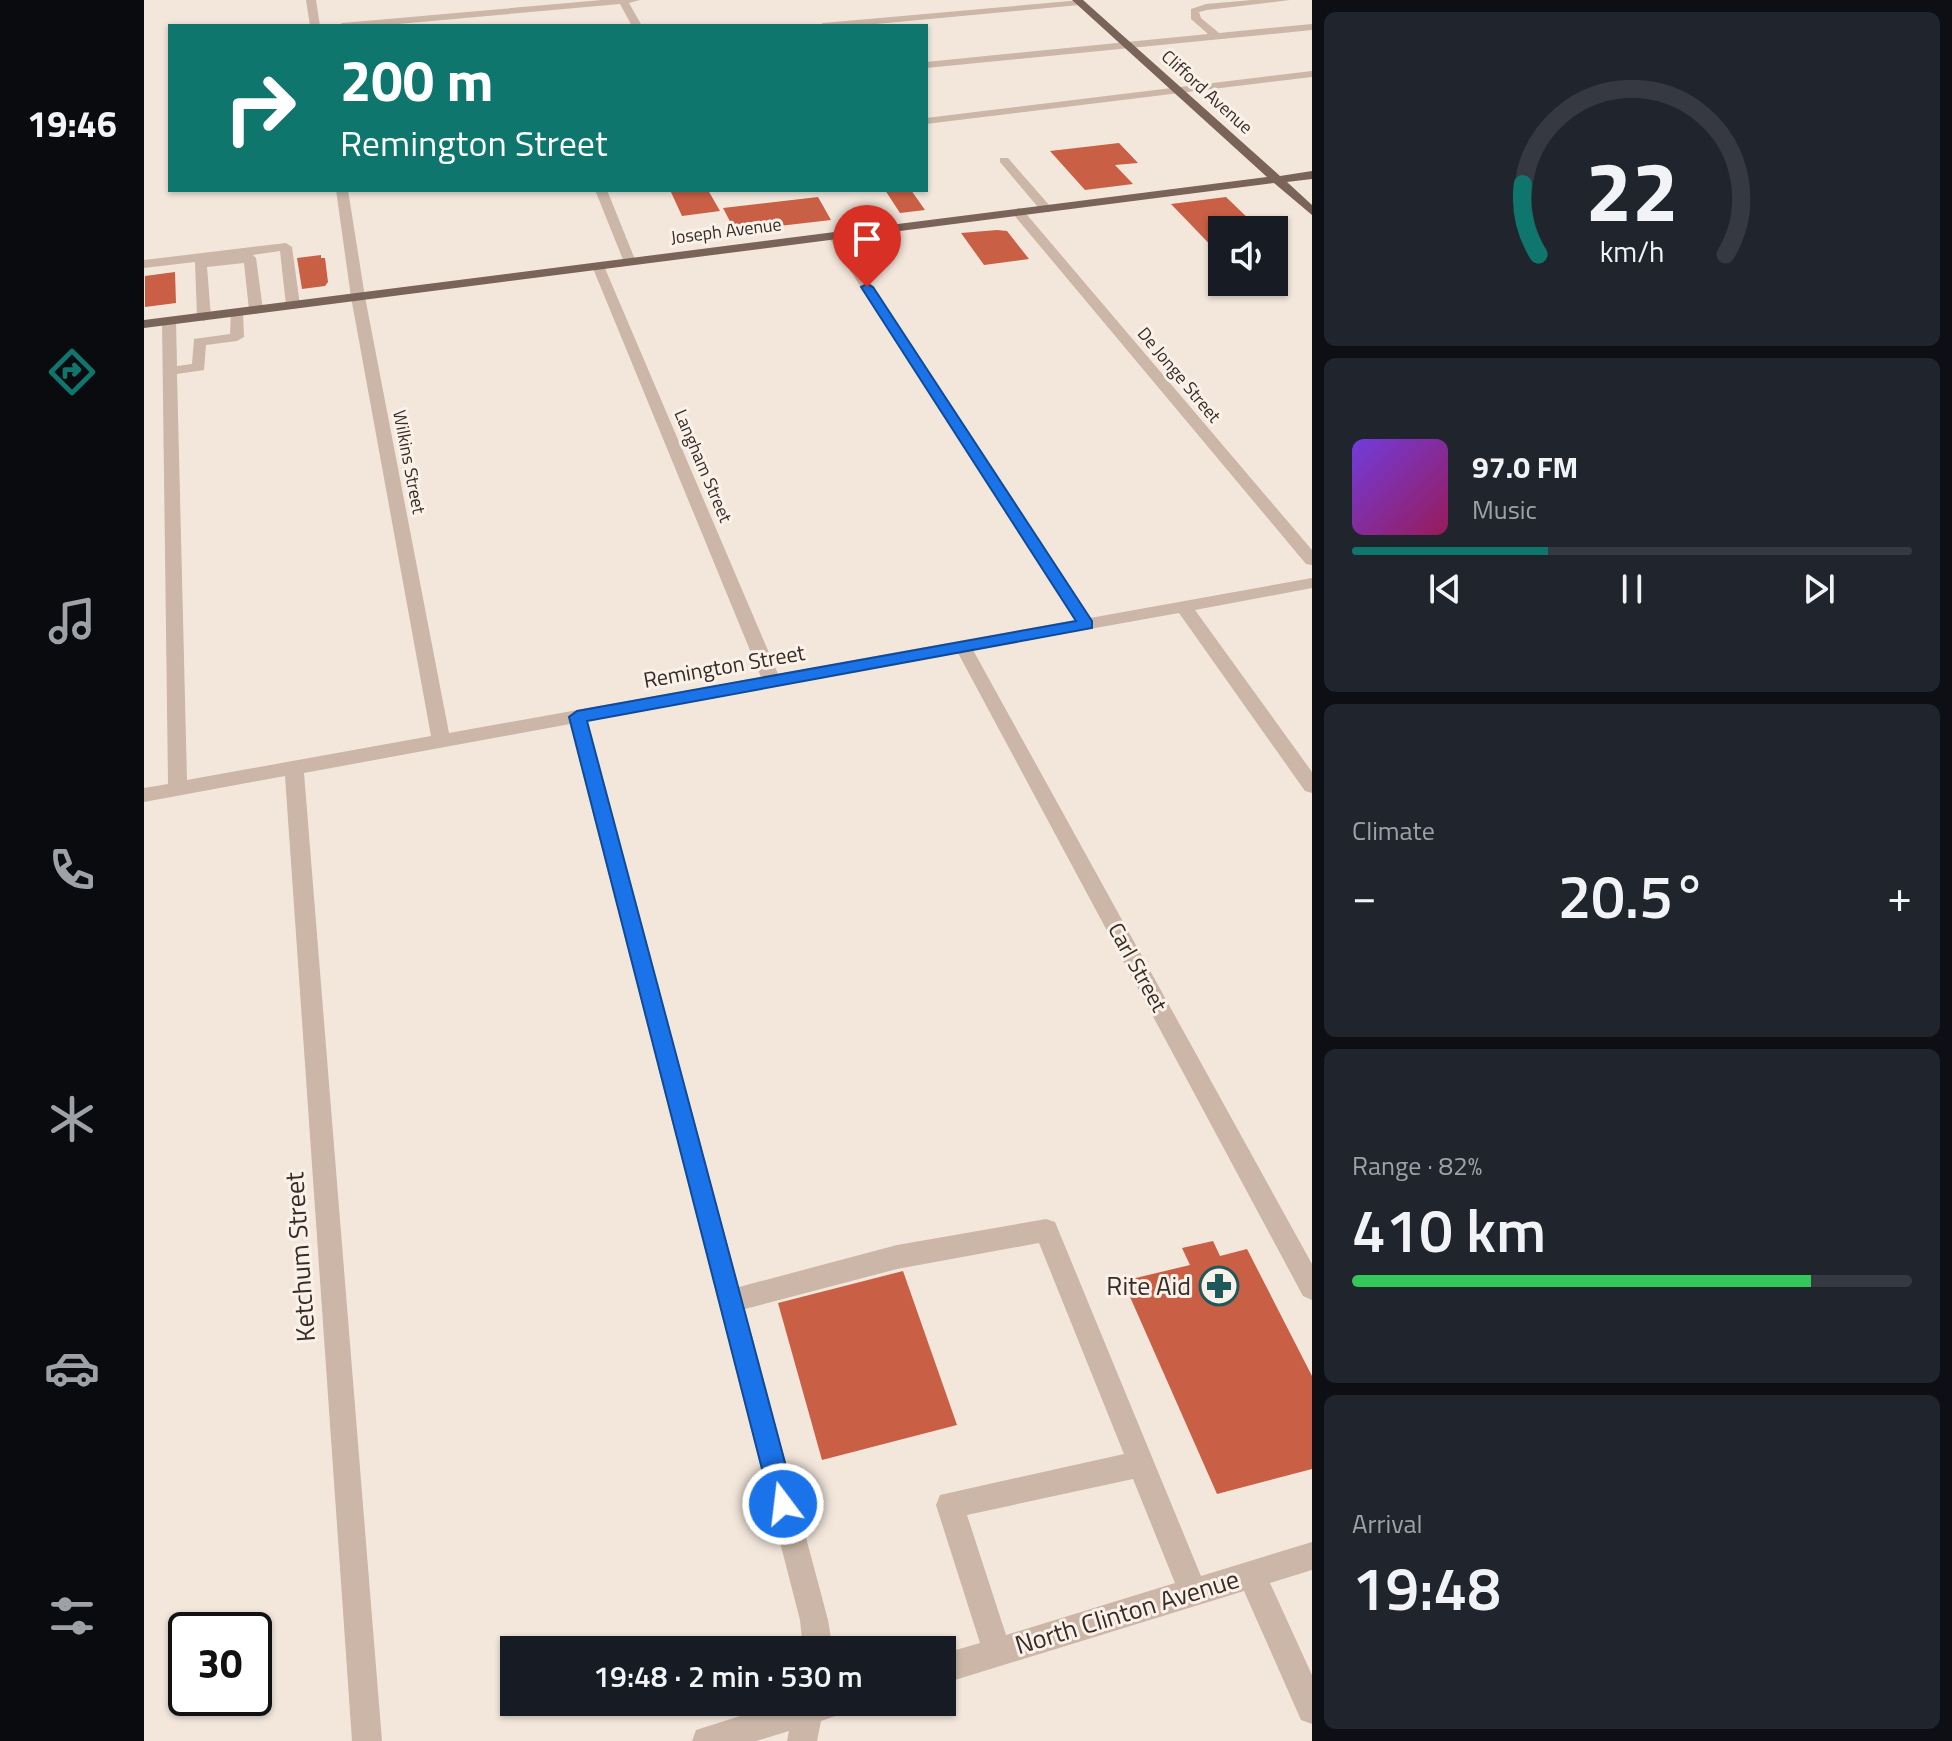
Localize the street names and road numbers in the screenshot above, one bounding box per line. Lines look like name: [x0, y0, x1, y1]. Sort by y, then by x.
street label: Clifford Avenue: [1156, 43, 1259, 140]
street label: Joseph Avenue: [669, 210, 783, 251]
street label: De Jonge Street: [1131, 321, 1228, 429]
street label: Langham Street: [667, 405, 740, 527]
street label: Wilkins Street: [386, 408, 433, 517]
street label: Remington Street: [641, 635, 808, 697]
street label: Carl Street: [1100, 916, 1177, 1018]
street label: Ketchum Street: [274, 1171, 325, 1343]
street label: North Clinton Avenue: [1010, 1559, 1244, 1664]

